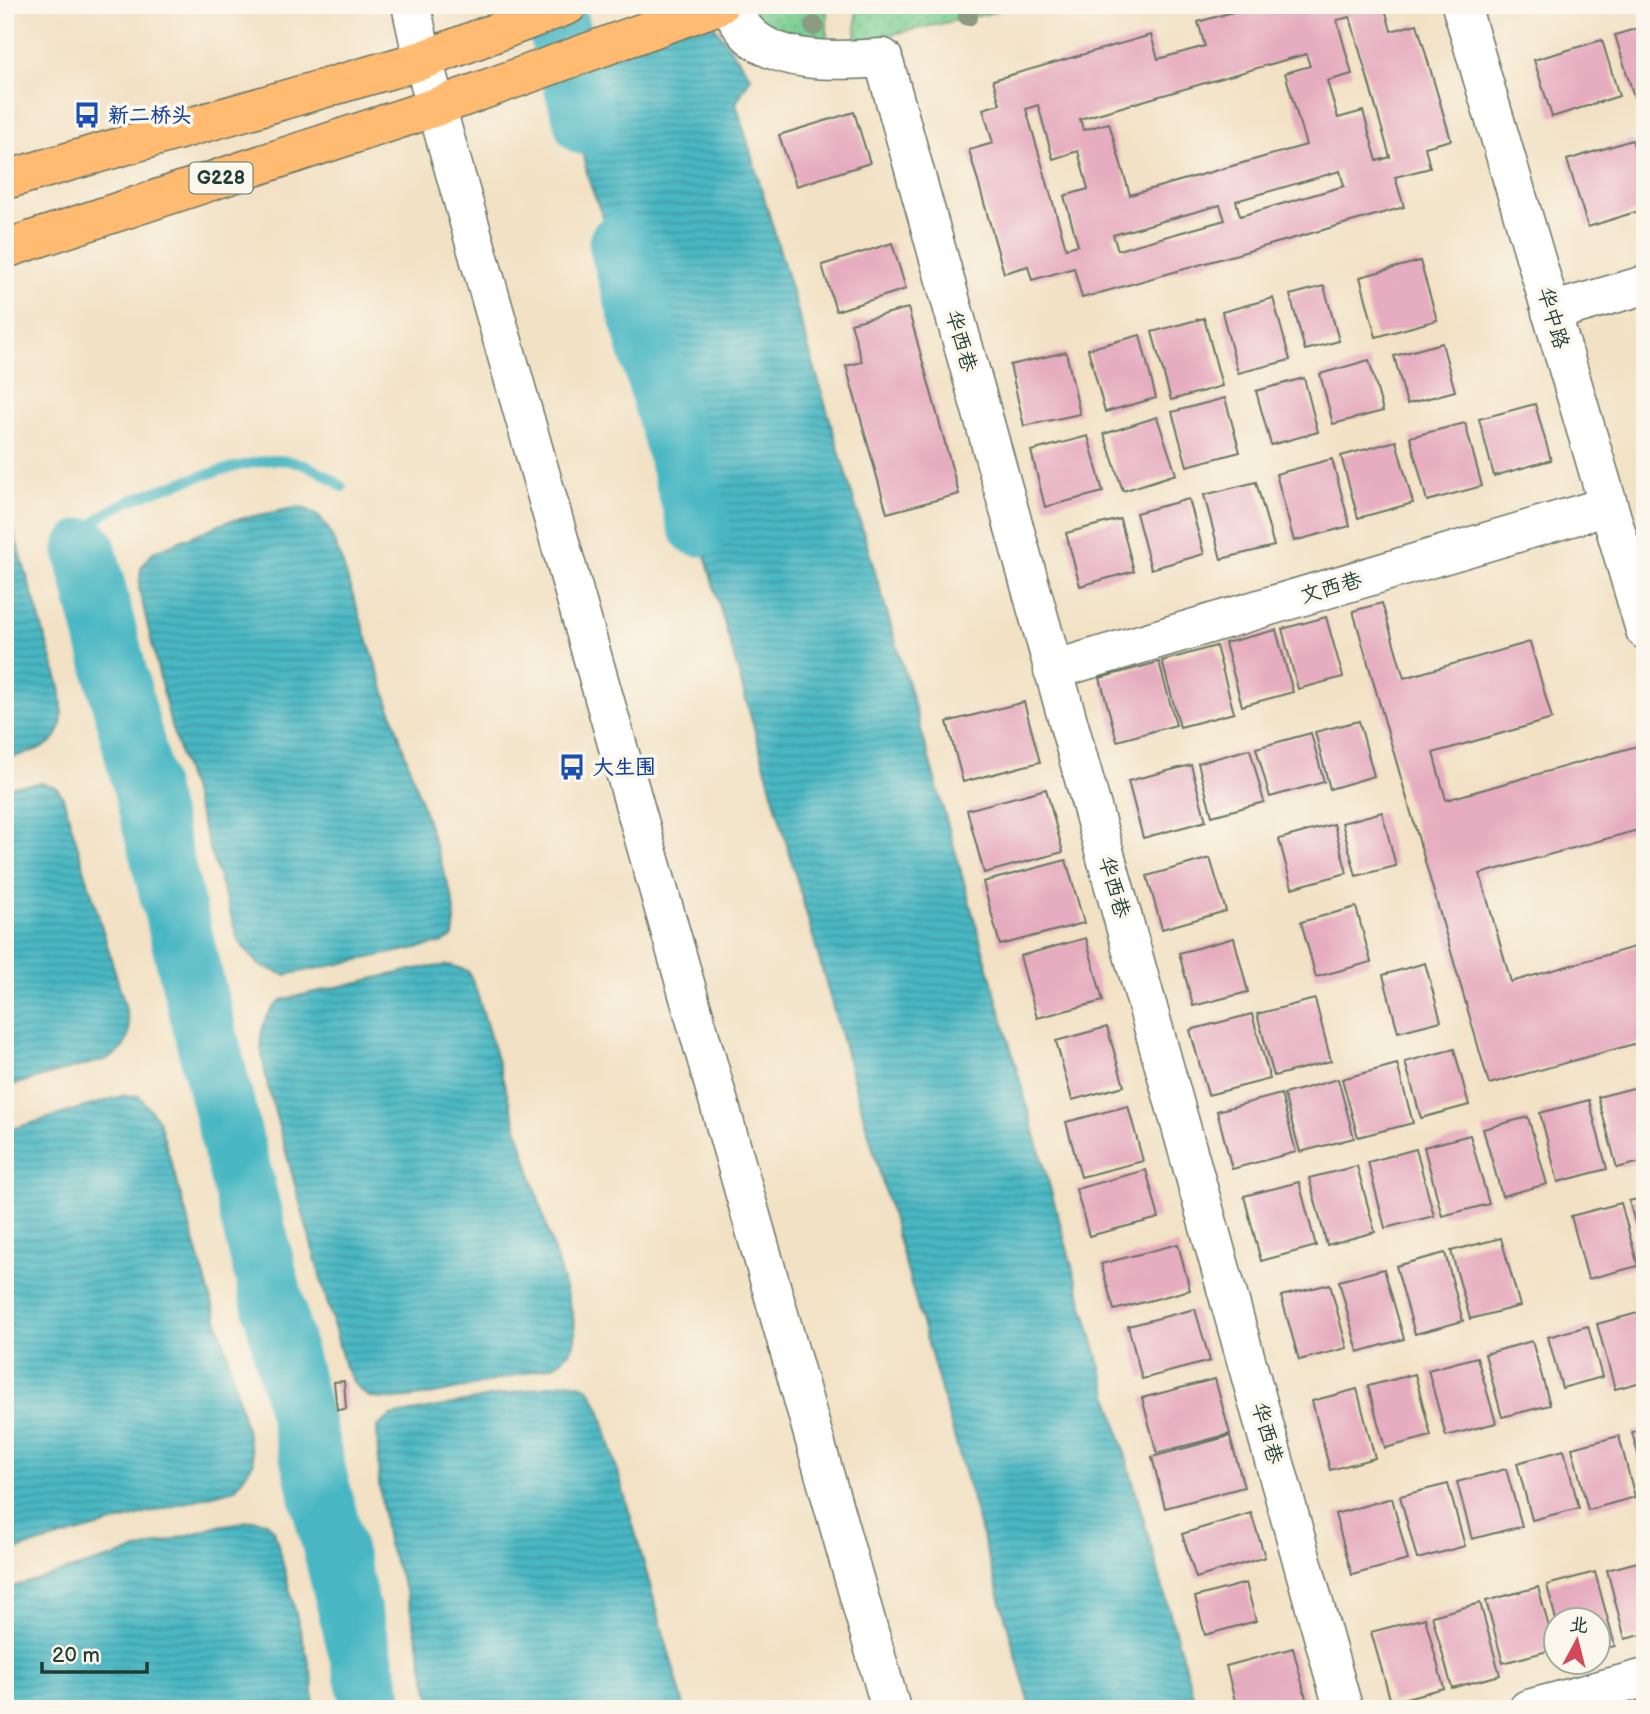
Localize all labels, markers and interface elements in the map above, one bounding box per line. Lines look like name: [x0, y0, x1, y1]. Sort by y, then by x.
bus stop icon: 新二桥头: [72, 100, 102, 130]
place label: 新二桥头: [108, 103, 192, 128]
road number: G228: [190, 162, 252, 194]
street label: 华中路: [1532, 284, 1574, 352]
street label: 华西巷: [940, 307, 982, 375]
street label: 文西巷: [1297, 567, 1365, 609]
bus stop icon: 大生围: [557, 752, 587, 782]
place label: 大生围: [593, 755, 656, 780]
street label: 华西巷: [1093, 853, 1135, 921]
street label: 华西巷: [1246, 1399, 1288, 1467]
north arrow: [1542, 1606, 1612, 1676]
text: 北: [1568, 1613, 1590, 1638]
scale bar: [42, 1630, 147, 1674]
text: 20 m: [52, 1643, 100, 1668]

